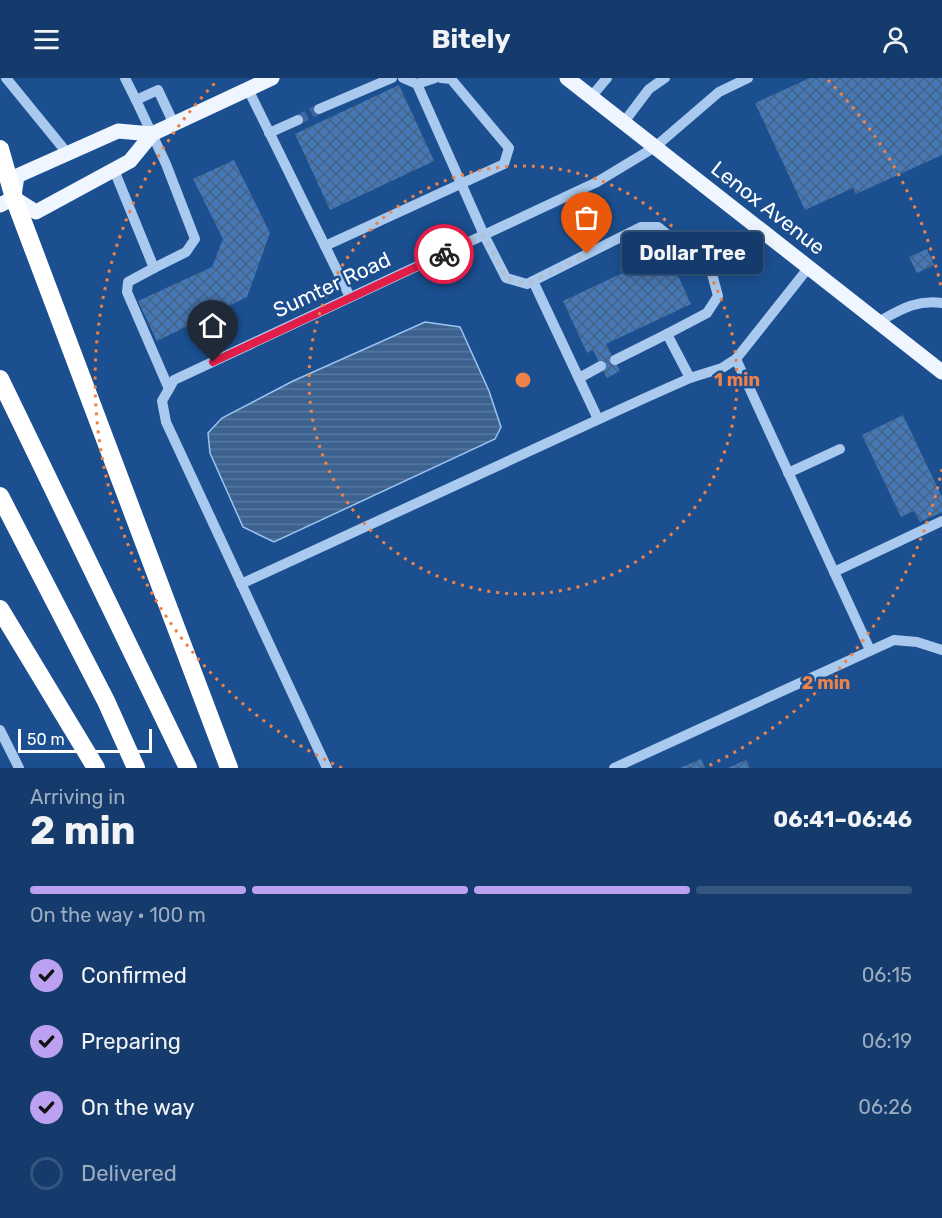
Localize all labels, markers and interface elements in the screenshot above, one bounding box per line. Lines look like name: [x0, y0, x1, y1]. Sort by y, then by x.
icon: menu: [30, 23, 63, 56]
text: Bitely: [431, 23, 511, 55]
icon: person: [879, 23, 912, 56]
street label: Lenox Avenue: [707, 155, 830, 260]
pin: [561, 192, 612, 254]
icon: bag: [570, 201, 603, 234]
courier: [414, 224, 474, 284]
callout: Dollar Tree: [623, 233, 764, 275]
icon: bike: [428, 238, 461, 271]
text: Dollar Tree: [639, 241, 746, 265]
street label: Sumter Road: [269, 246, 394, 323]
pin: [187, 300, 238, 362]
icon: home: [196, 309, 229, 342]
text: 1 min: [714, 369, 760, 391]
centre of rings: [513, 370, 533, 390]
text: 2 min: [802, 672, 850, 694]
scale bar: [18, 726, 152, 754]
text: 50 m: [27, 730, 65, 749]
text: Arriving in: [30, 785, 125, 809]
text: 06:41–06:46: [773, 806, 912, 833]
text: 2 min: [30, 808, 136, 854]
text: On the way · 100 m: [30, 903, 206, 927]
icon: check: [30, 959, 63, 992]
text: Confirmed: [81, 962, 187, 989]
text: 06:15: [862, 963, 912, 987]
icon: check: [30, 1025, 63, 1058]
text: Preparing: [81, 1028, 181, 1055]
text: 06:19: [862, 1029, 912, 1053]
icon: check: [30, 1091, 63, 1124]
text: On the way: [81, 1094, 195, 1121]
text: 06:26: [858, 1095, 912, 1119]
text: Delivered: [81, 1160, 177, 1187]

